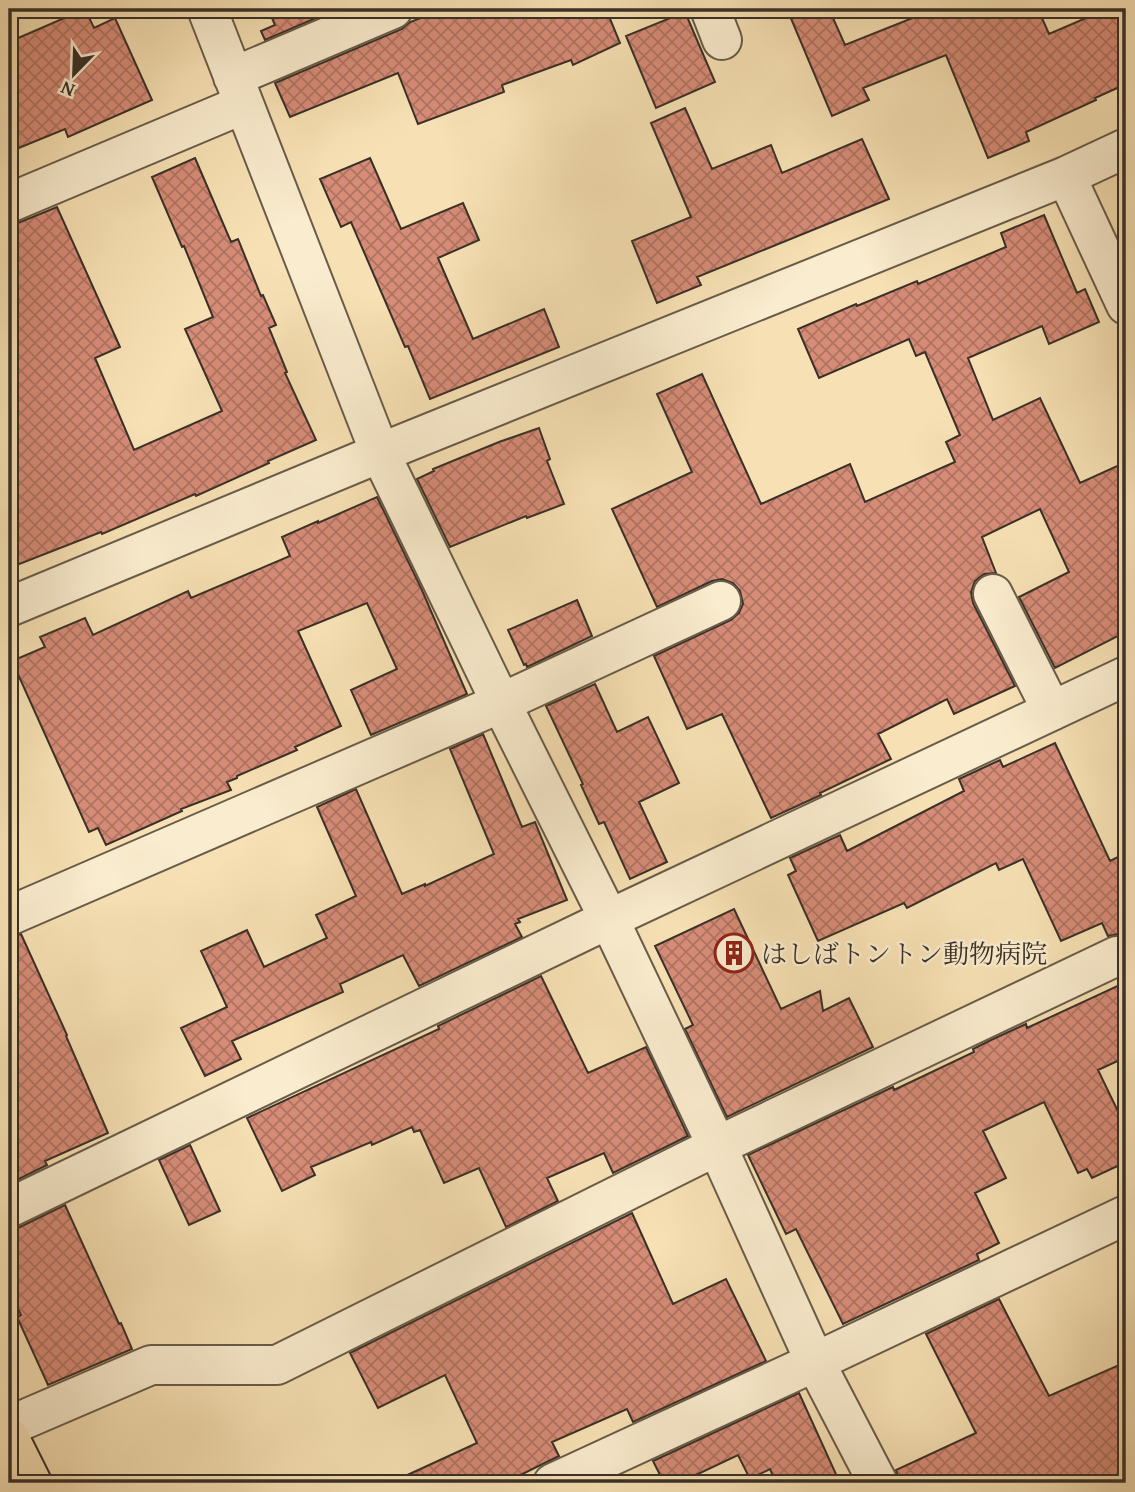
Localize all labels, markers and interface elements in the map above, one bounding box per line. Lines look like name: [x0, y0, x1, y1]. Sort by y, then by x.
north arrow: [38, 38, 108, 108]
text: N: [56, 74, 79, 105]
building icon: はしばトントン動物病院: [713, 932, 755, 974]
place label: はしばトントン動物病院: [761, 934, 1047, 973]

